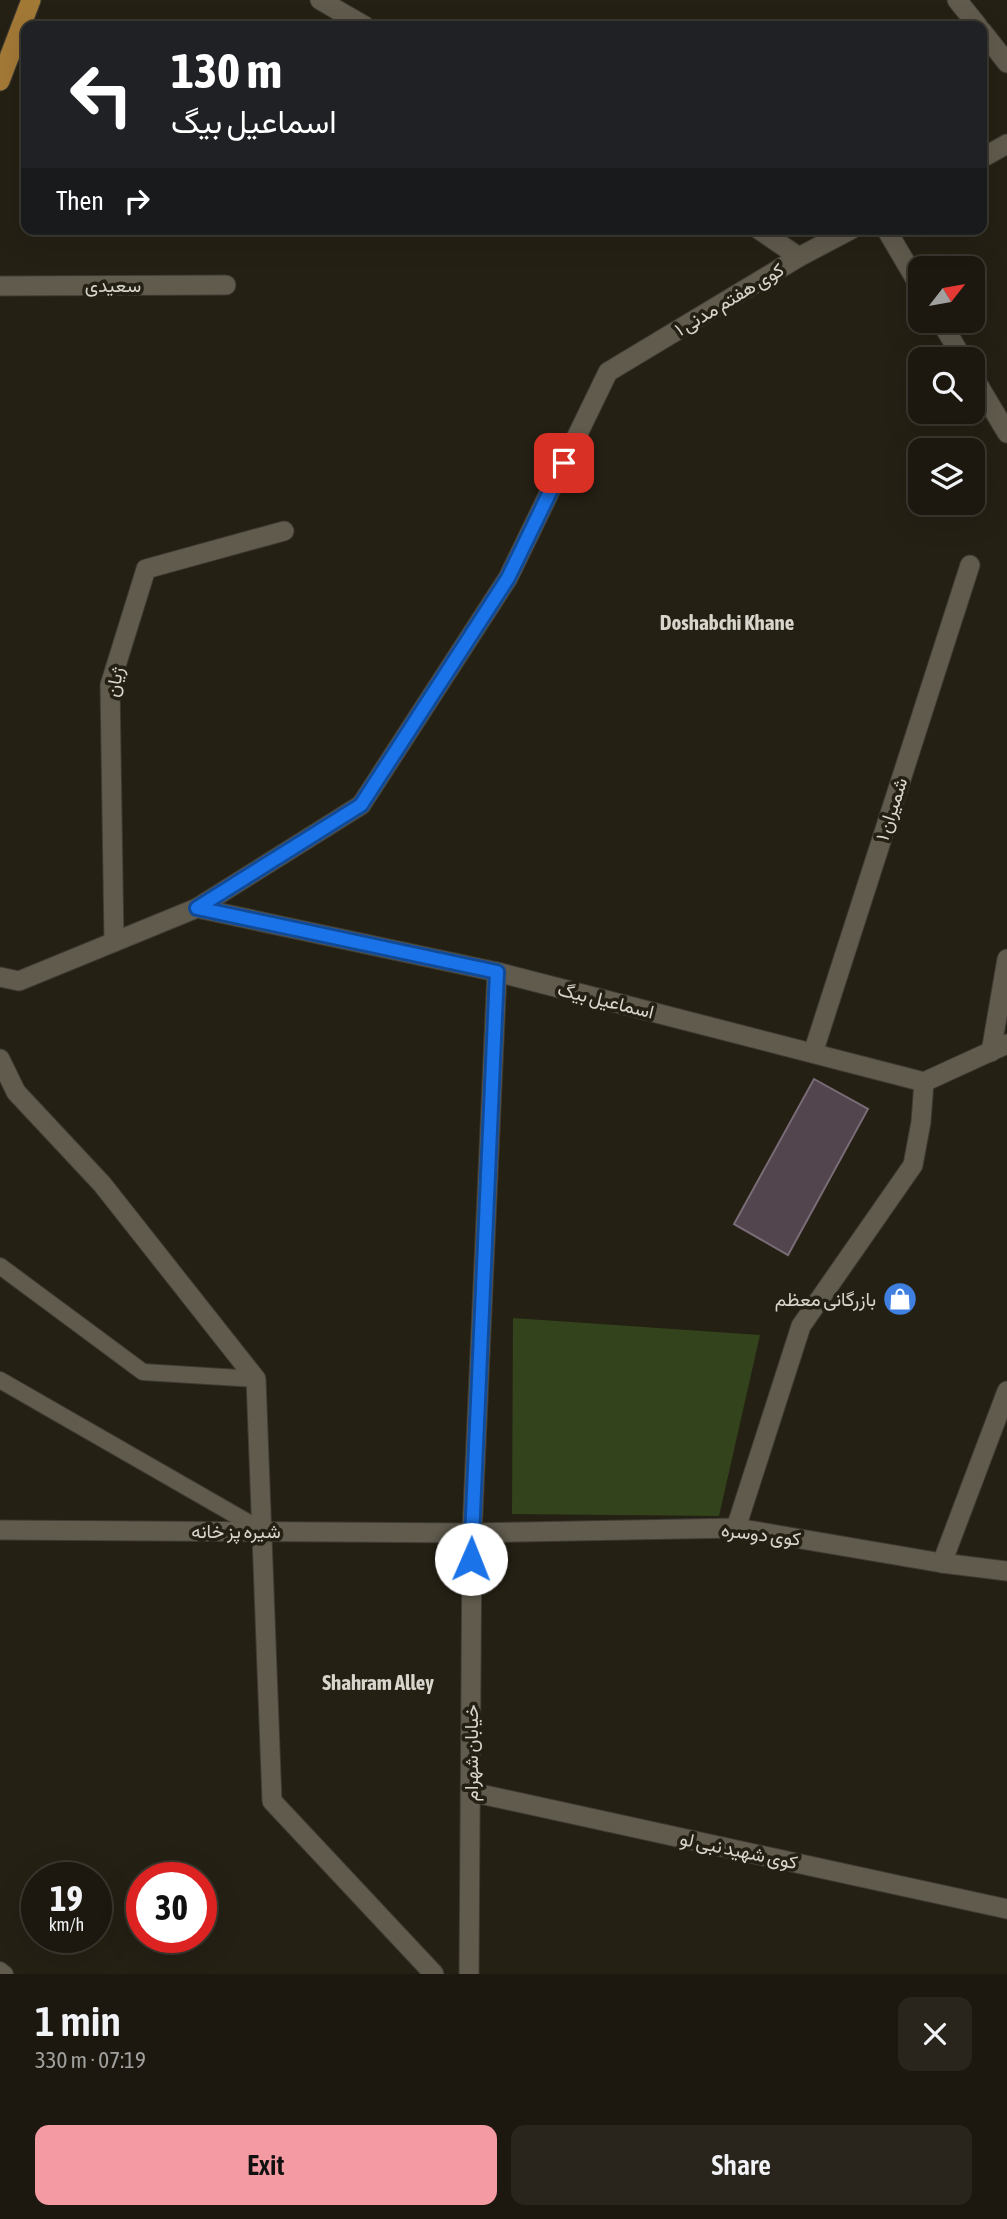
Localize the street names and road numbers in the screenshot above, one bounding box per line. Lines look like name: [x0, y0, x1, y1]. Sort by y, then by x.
street label: کوی هفتم مدنی ۱: [671, 258, 788, 342]
street label: سعیدی: [85, 274, 141, 297]
street label: ژیان: [101, 665, 129, 699]
street label: شمیران ۱: [871, 775, 912, 844]
street label: اسماعیل بیگ: [555, 977, 656, 1024]
street label: کوی دوسره: [720, 1518, 802, 1551]
street label: شیره پز خانه: [191, 1520, 281, 1545]
street label: خیابان شهرام: [460, 1705, 484, 1801]
street label: کوی شهید نبی لو: [678, 1827, 800, 1874]

